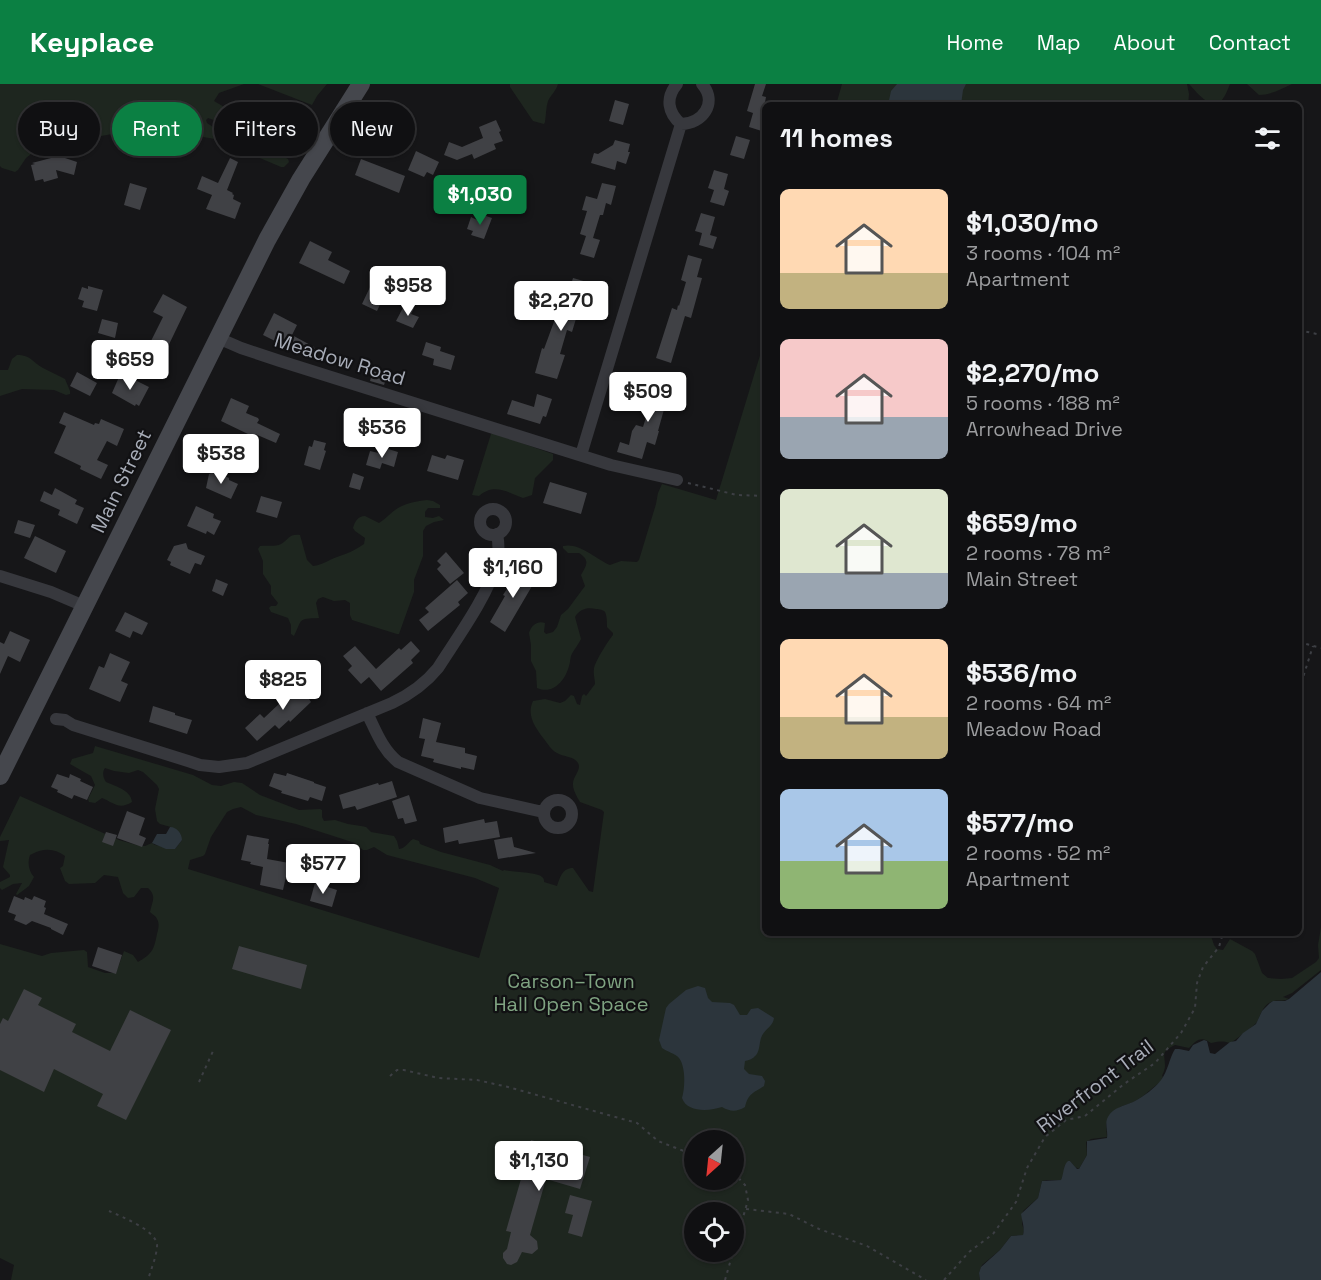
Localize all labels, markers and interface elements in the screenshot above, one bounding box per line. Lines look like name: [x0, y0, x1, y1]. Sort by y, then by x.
text: Keyplace: [30, 24, 154, 60]
text: Home: [946, 29, 1004, 56]
text: Map: [1037, 29, 1081, 56]
text: About: [1114, 29, 1176, 56]
text: Contact: [1209, 29, 1291, 56]
chip: Buy: [18, 102, 100, 156]
chip: Rent: [112, 102, 202, 156]
chip: Filters: [214, 102, 318, 156]
chip: New: [330, 102, 415, 156]
text: 11 homes: [780, 121, 893, 155]
icon: filters: [1251, 122, 1284, 155]
pin: $1,030: [431, 175, 529, 226]
text: $1,030: [448, 181, 512, 207]
text: $1,030/mo: [966, 206, 1099, 240]
icon: home: [828, 213, 900, 285]
text: 3 rooms · 104 m²: [966, 240, 1120, 266]
pin: $958: [372, 266, 444, 317]
text: Apartment: [966, 266, 1070, 292]
text: $958: [384, 272, 432, 298]
pin: $2,270: [512, 281, 610, 332]
text: $2,270: [528, 287, 594, 313]
street label: Meadow Road: [271, 327, 409, 391]
pin: $659: [94, 340, 166, 391]
text: $659: [106, 346, 154, 372]
text: $2,270/mo: [966, 356, 1099, 390]
icon: home: [828, 363, 900, 435]
pin: $509: [612, 372, 684, 423]
text: $509: [623, 378, 673, 404]
text: 5 rooms · 188 m²: [966, 390, 1120, 416]
pin: $536: [346, 408, 418, 459]
text: $536: [358, 414, 406, 440]
text: Arrowhead Drive: [966, 416, 1123, 442]
street label: Main Street: [85, 425, 157, 537]
pin: $538: [185, 434, 257, 485]
text: $538: [197, 440, 245, 466]
text: $659/mo: [966, 506, 1078, 540]
icon: home: [828, 513, 900, 585]
text: 2 rooms · 78 m²: [966, 540, 1110, 566]
pin: $1,160: [464, 548, 562, 599]
text: $1,160: [483, 554, 543, 580]
text: Main Street: [966, 566, 1078, 592]
text: $536/mo: [966, 656, 1077, 690]
pin: $825: [247, 660, 319, 711]
icon: home: [828, 663, 900, 735]
text: $825: [259, 666, 307, 692]
text: 2 rooms · 64 m²: [966, 690, 1111, 716]
text: Meadow Road: [966, 716, 1102, 742]
text: $577/mo: [966, 806, 1074, 840]
icon: home: [828, 813, 900, 885]
text: 2 rooms · 52 m²: [966, 840, 1110, 866]
pin: $577: [287, 844, 359, 895]
text: $577: [300, 850, 346, 876]
text: Apartment: [966, 866, 1070, 892]
park label: Carson–Town Hall Open Space: [493, 968, 649, 1017]
street label: Riverfront Trail: [1031, 1033, 1159, 1139]
north arrow: [684, 1130, 744, 1190]
map controls: [684, 1130, 744, 1262]
pin: $1,130: [490, 1141, 588, 1192]
text: $1,130: [509, 1147, 569, 1173]
button: locate: [684, 1202, 744, 1262]

